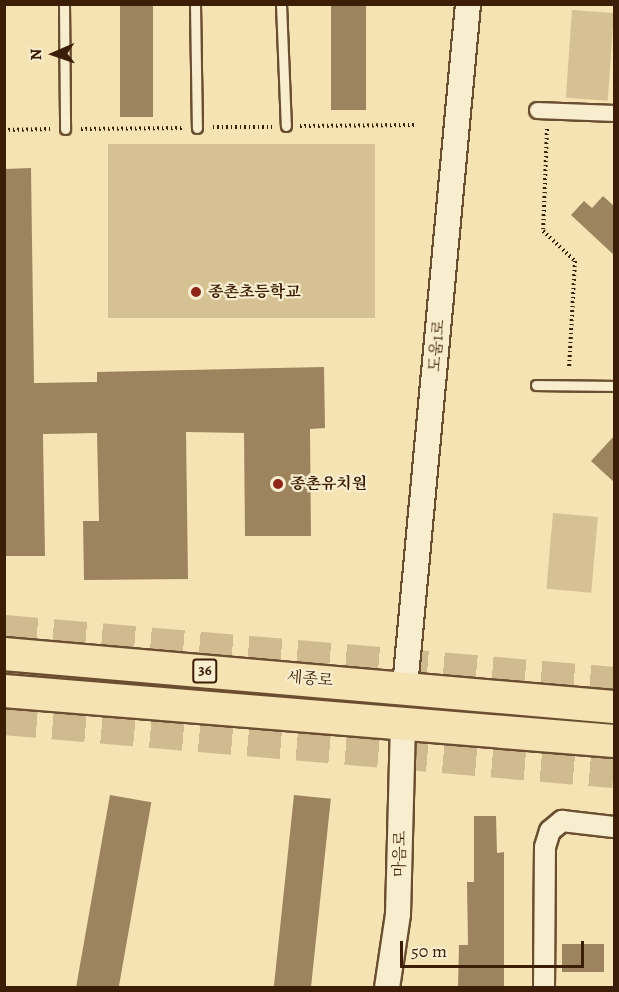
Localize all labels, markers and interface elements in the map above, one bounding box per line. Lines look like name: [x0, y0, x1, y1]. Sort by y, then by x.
north arrow: [24, 24, 84, 84]
text: N: [25, 48, 47, 61]
place label: 종촌초등학교: [208, 282, 301, 302]
marker: 종촌초등학교: [189, 285, 203, 299]
street label: 도움1로: [425, 319, 449, 373]
place label: 종촌유치원: [290, 474, 367, 494]
marker: 종촌유치원: [271, 477, 285, 491]
road number: 36: [192, 659, 218, 683]
street label: 세종로: [286, 667, 334, 691]
street label: 마음로: [390, 831, 410, 877]
scale bar: [403, 929, 588, 967]
text: 50 m: [411, 939, 447, 963]

